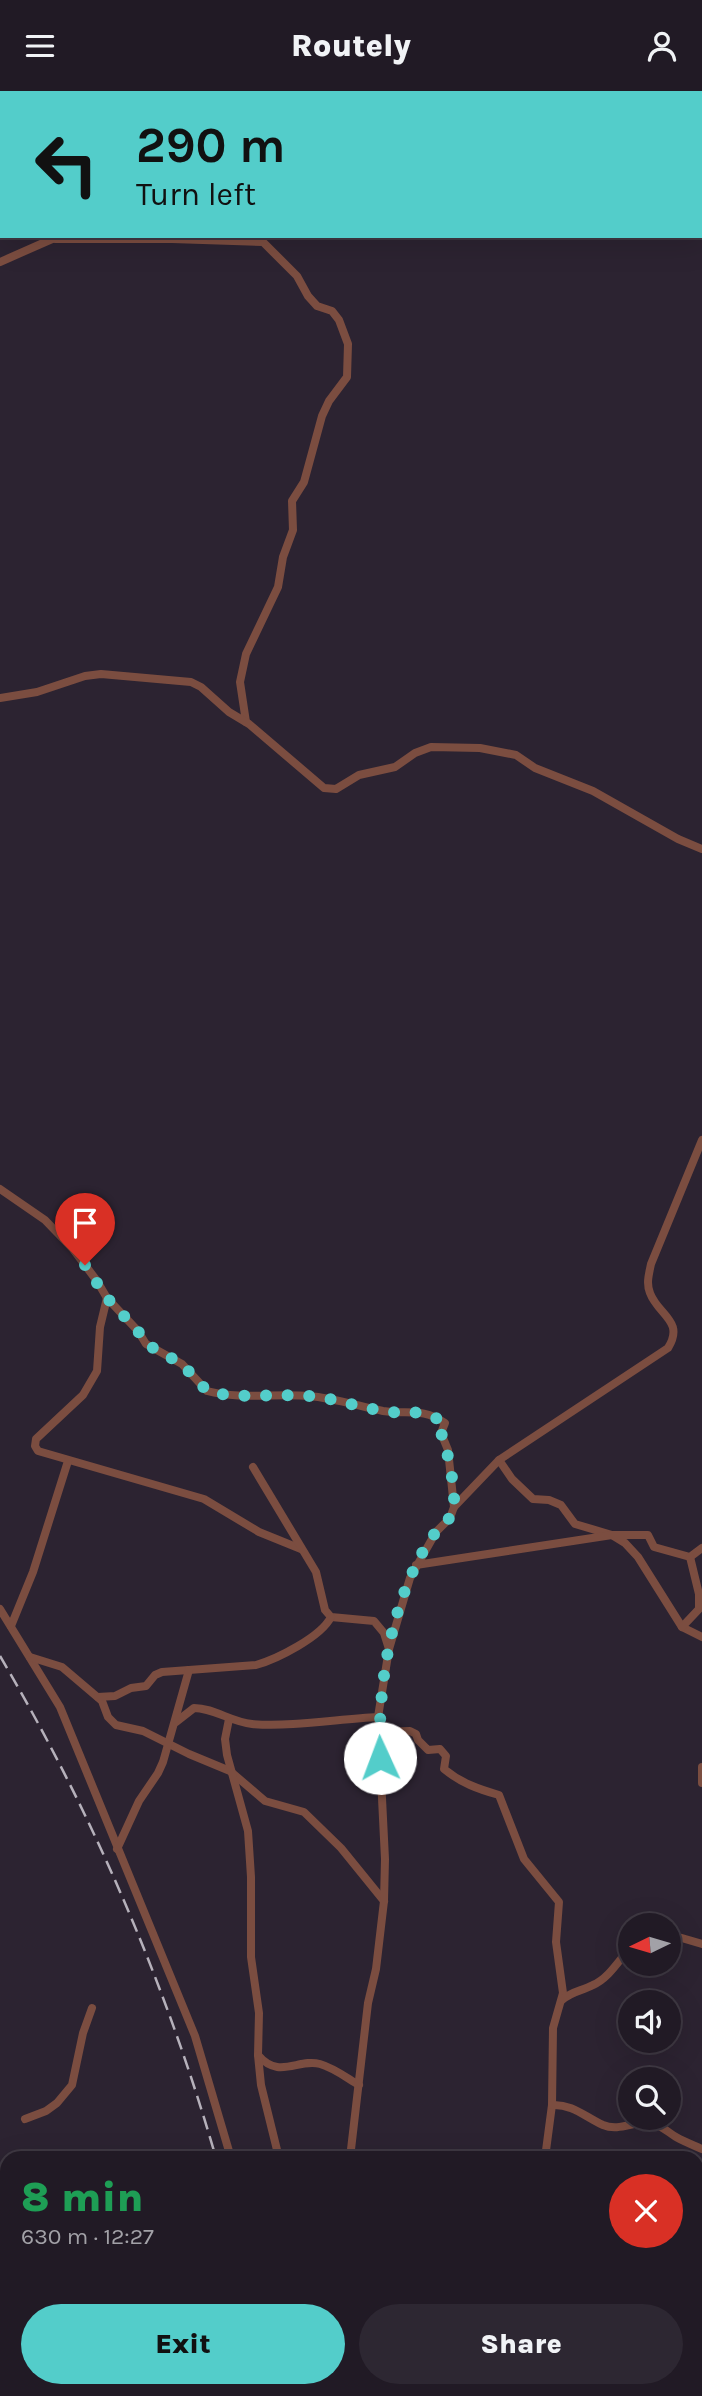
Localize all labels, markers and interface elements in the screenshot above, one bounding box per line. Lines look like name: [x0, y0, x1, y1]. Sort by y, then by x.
icon: menu: [21, 27, 59, 65]
text: Routely: [291, 27, 411, 64]
icon: person: [643, 27, 681, 65]
text: 290 m: [136, 117, 285, 174]
icon: left: [21, 119, 112, 210]
text: Turn left: [136, 176, 256, 213]
pin: [55, 1193, 115, 1265]
icon: arrive: [66, 1204, 104, 1242]
position arrow: [343, 1721, 417, 1795]
north arrow: [618, 1913, 681, 1976]
map controls: [618, 1913, 681, 2130]
button: sound: [618, 1990, 681, 2053]
button: search: [618, 2067, 681, 2130]
text: 8 min: [21, 2172, 143, 2222]
button: close: [609, 2174, 683, 2248]
text: 630 m · 12:27: [21, 2223, 154, 2250]
button: Exit: [21, 2304, 345, 2384]
button: Share: [359, 2304, 683, 2384]

